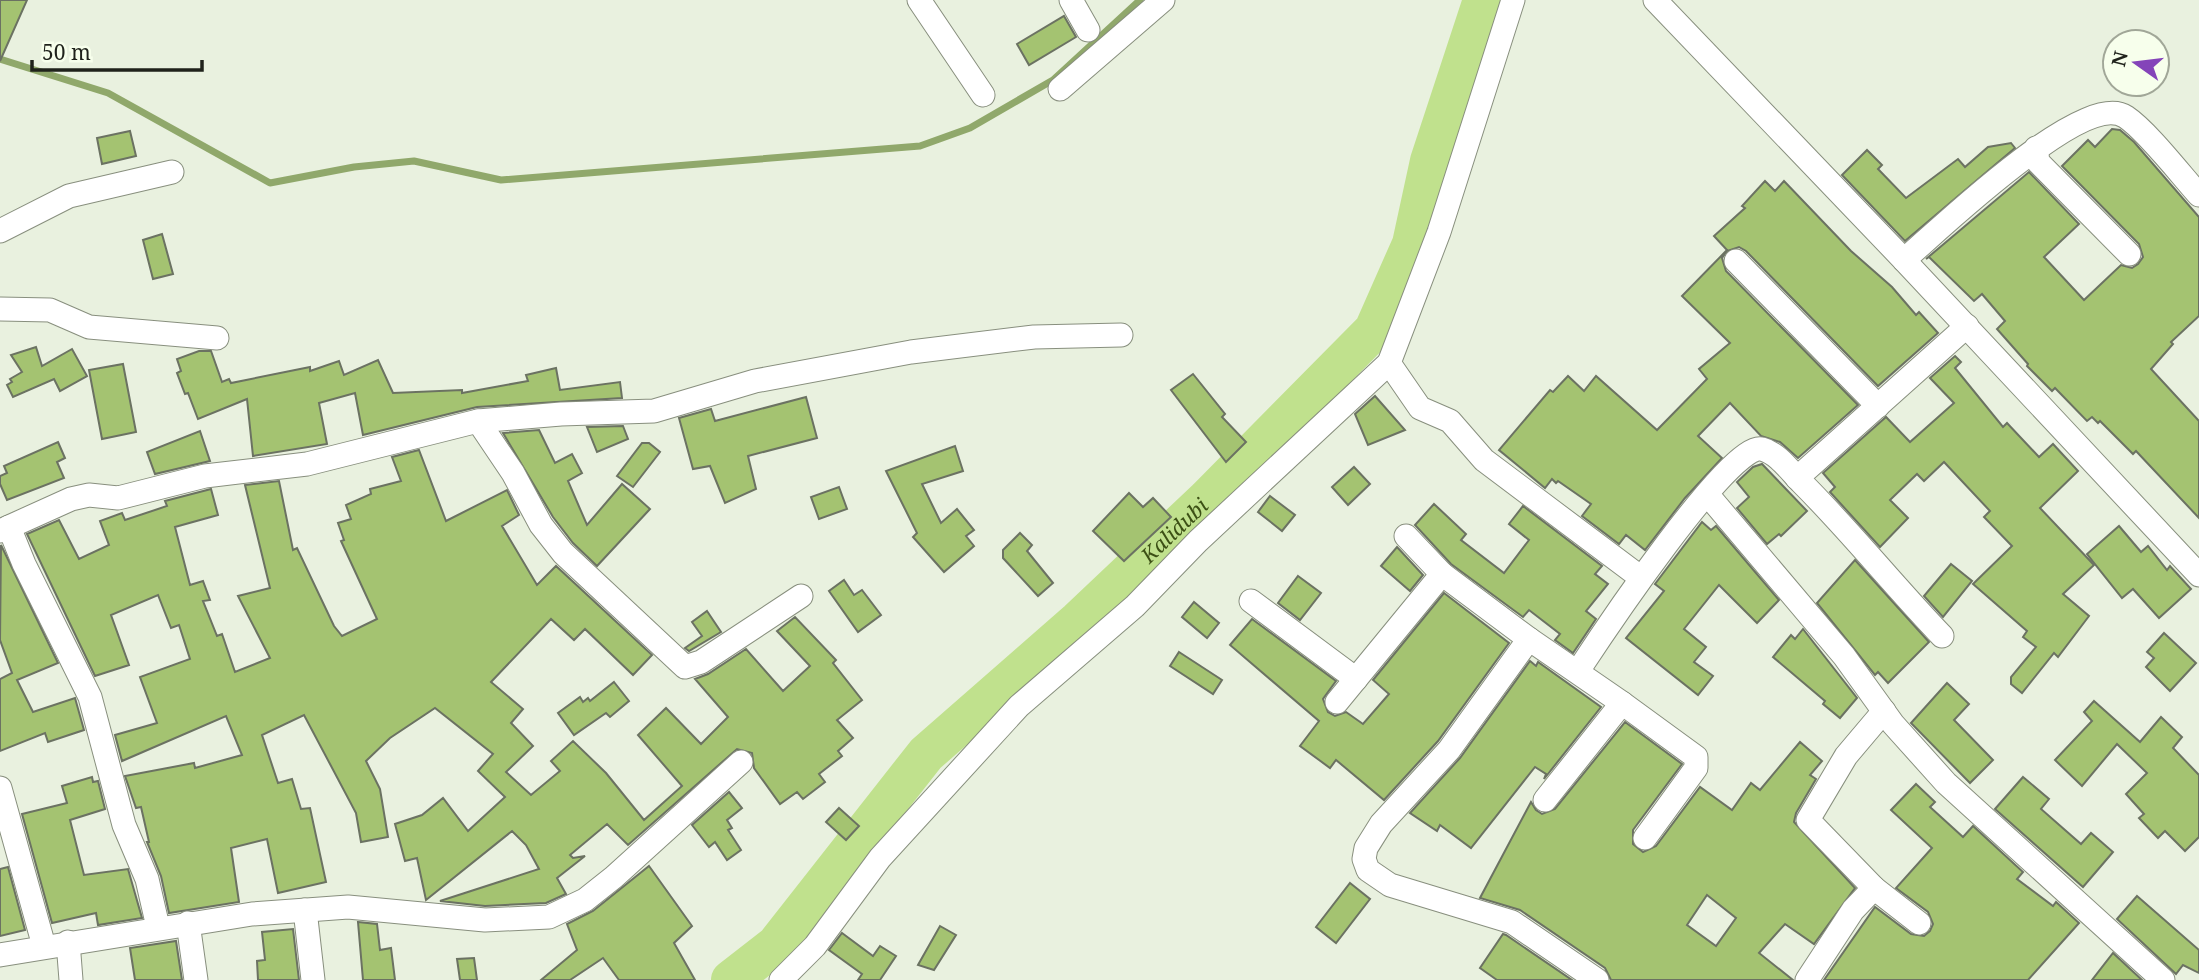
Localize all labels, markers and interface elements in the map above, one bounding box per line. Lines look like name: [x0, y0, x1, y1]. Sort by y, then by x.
scale bar: [32, 28, 201, 72]
north arrow: [2101, 28, 2171, 98]
text: 50 m: [42, 38, 91, 66]
text: N: [2105, 48, 2134, 69]
water label: Kalidubi: [1134, 491, 1214, 569]

